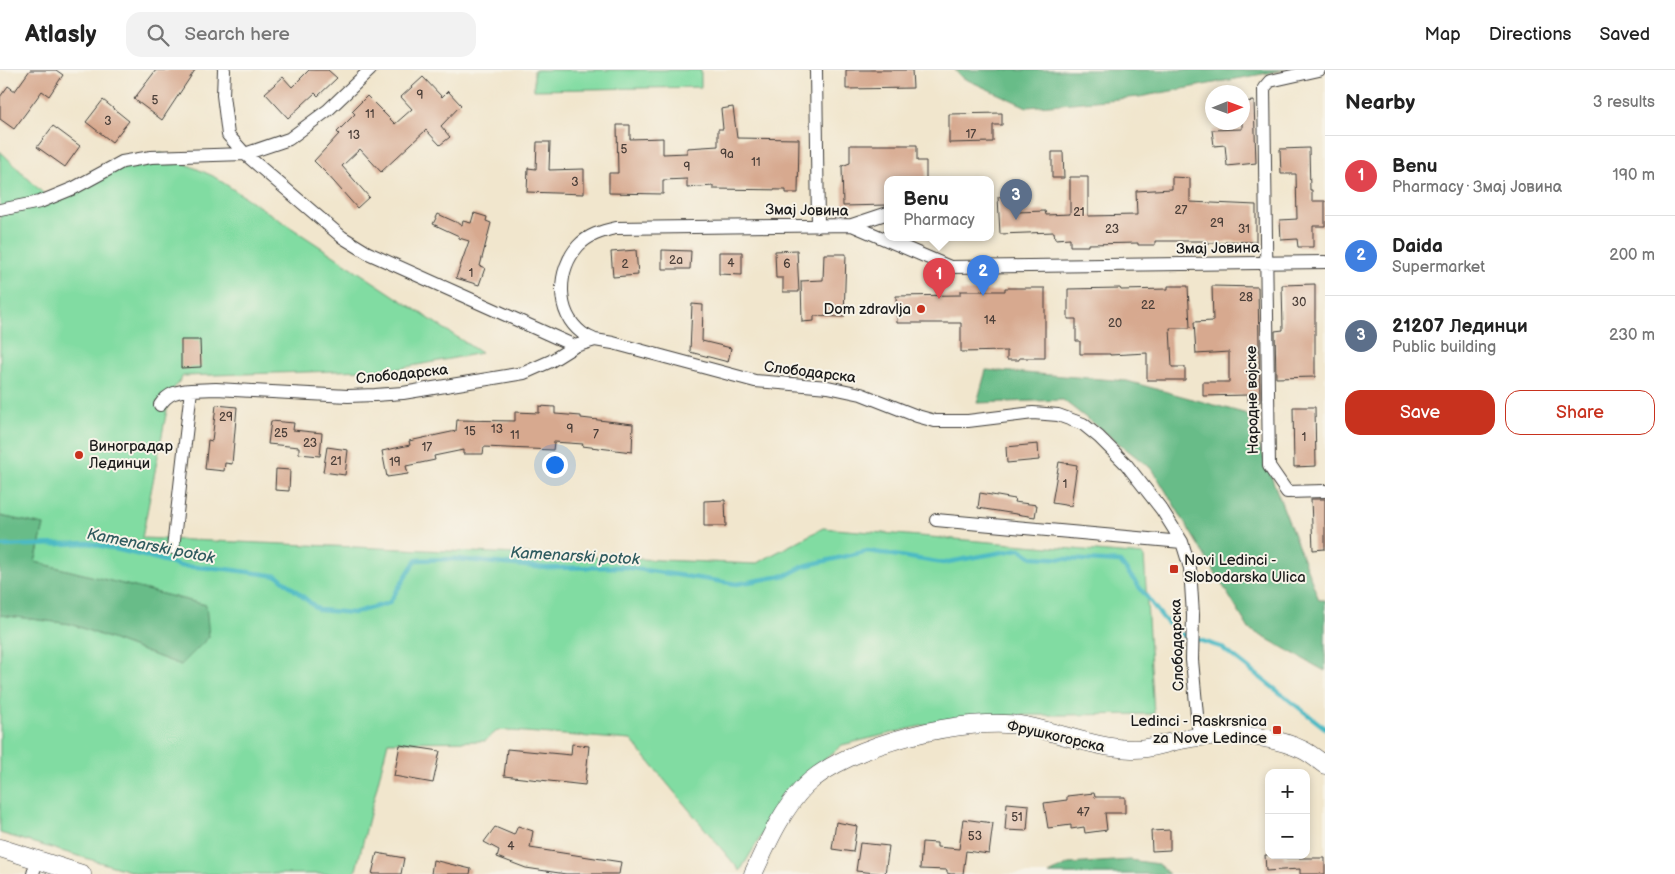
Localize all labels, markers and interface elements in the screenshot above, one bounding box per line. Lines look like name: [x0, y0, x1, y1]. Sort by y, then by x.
search box: [126, 12, 476, 57]
text: Atlasly: [25, 20, 96, 49]
icon: search: [144, 21, 172, 49]
text: Search here: [184, 23, 290, 46]
text: Map: [1425, 24, 1461, 45]
text: Directions: [1489, 24, 1571, 45]
text: Saved: [1599, 24, 1650, 45]
north arrow: [1205, 85, 1250, 130]
house number: 9: [417, 88, 424, 103]
text: Nearby: [1345, 90, 1415, 115]
house number: 5: [152, 93, 159, 108]
text: 3 results: [1593, 93, 1655, 112]
house number: 11: [365, 107, 375, 122]
house number: 3: [104, 114, 112, 129]
house number: 17: [966, 127, 976, 142]
house number: 13: [348, 128, 360, 143]
house number: 5: [621, 142, 628, 157]
house number: 9a: [720, 147, 734, 162]
house number: 11: [751, 155, 761, 170]
text: Benu: [1392, 155, 1438, 178]
house number: 9: [684, 160, 691, 175]
text: 1: [1358, 166, 1364, 185]
text: 190 m: [1613, 166, 1655, 185]
house number: 3: [571, 175, 579, 190]
popup: [884, 176, 994, 241]
text: Pharmacy · Змај Јовина: [1392, 178, 1562, 197]
pin: 3: [1000, 179, 1032, 220]
text: Benu: [903, 188, 949, 211]
street label: Змај Јовина: [765, 200, 849, 221]
house number: 27: [1175, 203, 1188, 218]
house number: 21: [1073, 205, 1085, 220]
text: Pharmacy: [903, 211, 975, 230]
house number: 29: [1210, 216, 1224, 231]
house number: 23: [1105, 222, 1119, 237]
house number: 31: [1238, 222, 1250, 237]
text: Daida: [1392, 235, 1443, 258]
street label: Змај Јовина: [1176, 238, 1260, 259]
text: 2: [1356, 246, 1366, 265]
text: 200 m: [1609, 246, 1655, 265]
house number: 2a: [669, 253, 683, 268]
pin: 2: [967, 255, 999, 296]
house number: 4: [727, 256, 735, 271]
house number: 2: [621, 257, 629, 272]
house number: 6: [783, 257, 791, 272]
pin: 1: [923, 258, 955, 299]
text: Supermarket: [1392, 258, 1485, 277]
house number: 1: [469, 266, 473, 281]
house number: 28: [1239, 290, 1253, 305]
house number: 30: [1292, 295, 1306, 310]
house number: 22: [1141, 298, 1155, 313]
place label: Dom zdravlja: [824, 300, 911, 319]
marker: Dom zdravlja: [915, 303, 927, 315]
house number: 14: [984, 313, 997, 328]
text: 21207 Лединци: [1392, 315, 1528, 338]
house number: 20: [1108, 316, 1122, 331]
text: 3: [1356, 326, 1366, 345]
text: 230 m: [1609, 326, 1655, 345]
text: Public building: [1392, 338, 1496, 357]
street label: Народне војске: [1242, 345, 1263, 455]
street label: Слободарска: [763, 357, 857, 388]
street label: Слободарска: [355, 360, 449, 389]
button: Save: [1345, 390, 1495, 435]
button: Share: [1505, 390, 1655, 435]
house number: 29: [219, 410, 233, 425]
house number: 13: [491, 422, 503, 437]
house number: 9: [567, 422, 574, 437]
house number: 15: [464, 424, 476, 439]
house number: 25: [274, 426, 288, 441]
house number: 7: [593, 427, 599, 442]
house number: 11: [510, 428, 520, 443]
house number: 1: [1302, 430, 1306, 445]
house number: 23: [303, 436, 317, 451]
place label: Виноградар Лединци: [88, 437, 173, 473]
house number: 17: [422, 440, 432, 455]
marker: Виноградар Лединци: [73, 449, 85, 461]
your location: [542, 452, 568, 478]
house number: 21: [330, 454, 342, 469]
house number: 19: [389, 455, 401, 470]
house number: 1: [1063, 477, 1067, 492]
water label: Kamenarski potok: [85, 525, 217, 568]
water label: Kamenarski potok: [510, 544, 641, 569]
place label: Novi Ledinci - Slobodarska Ulica: [1184, 551, 1306, 587]
marker: Novi Ledinci - Slobodarska Ulica: [1168, 563, 1180, 575]
street label: Слободарска: [1166, 598, 1189, 692]
place label: Ledinci - Raskrsnica za Nove Ledince: [1130, 712, 1267, 748]
street label: Фрушкогорска: [1005, 716, 1107, 757]
marker: Ledinci - Raskrsnica za Nove Ledince: [1271, 724, 1283, 736]
map controls: [1265, 769, 1310, 859]
button: +: [1265, 769, 1310, 814]
house number: 47: [1076, 805, 1090, 820]
house number: 51: [1011, 810, 1023, 825]
button: −: [1265, 814, 1310, 859]
house number: 53: [968, 829, 982, 844]
house number: 4: [507, 839, 515, 854]

